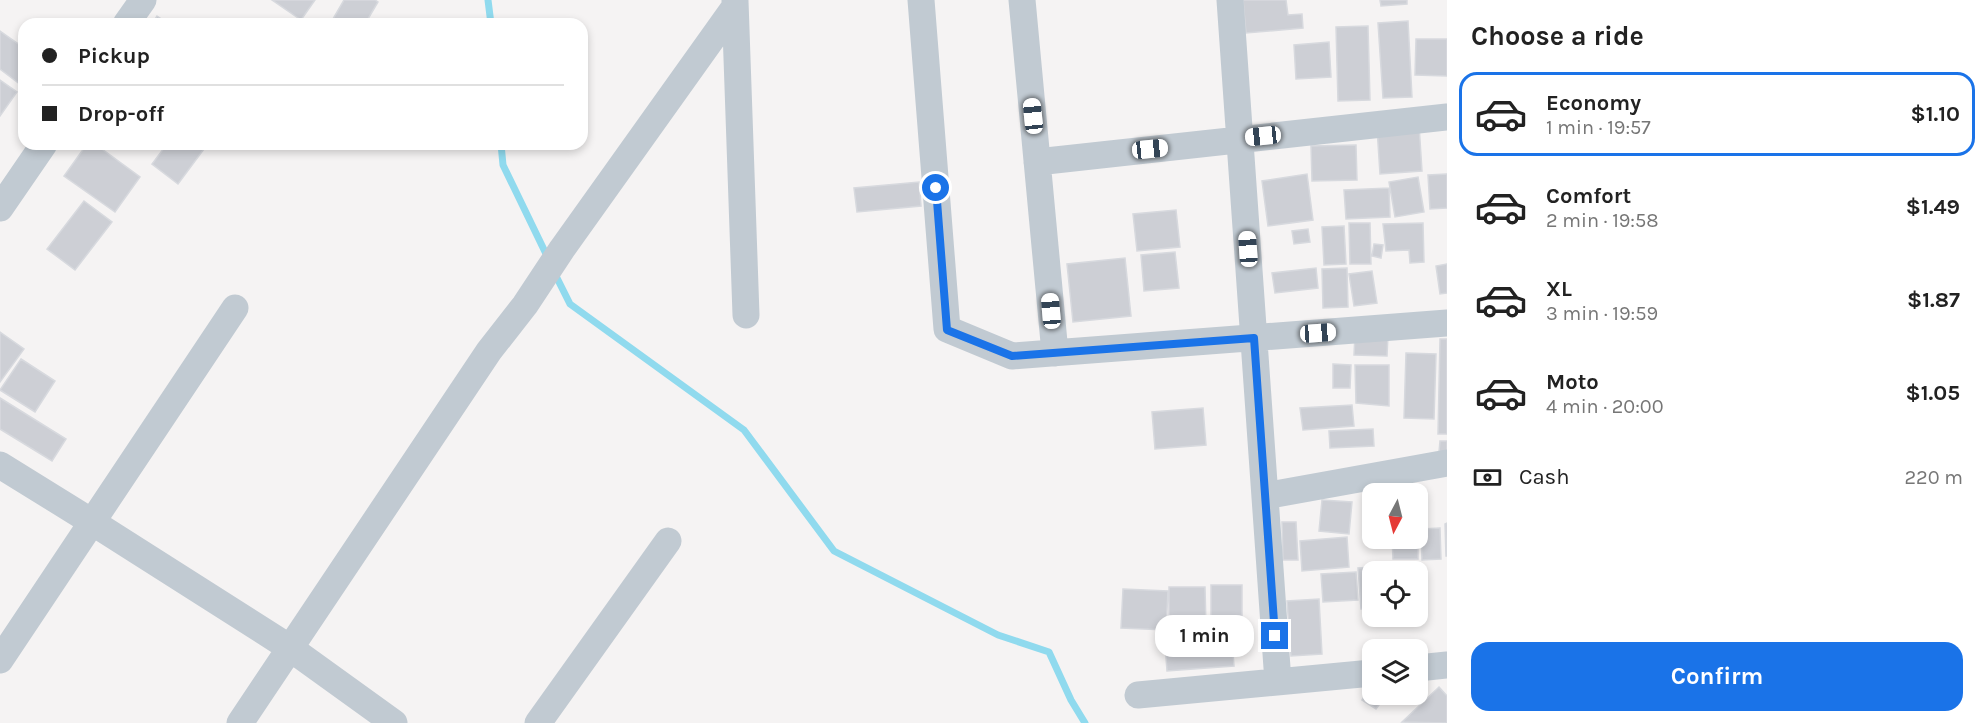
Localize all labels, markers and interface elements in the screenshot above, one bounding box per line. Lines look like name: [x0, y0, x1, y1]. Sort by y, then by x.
text: Choose a ride: [1471, 20, 1644, 52]
text: Pickup: [78, 43, 150, 69]
icon: car: [1474, 87, 1528, 141]
text: Economy: [1546, 90, 1641, 116]
car: [1022, 97, 1044, 135]
text: Drop-off: [78, 101, 164, 127]
text: $1.10: [1911, 101, 1960, 127]
text: 1 min · 19:57: [1546, 116, 1651, 139]
car: [1244, 125, 1282, 147]
car: [1131, 138, 1169, 160]
route start: [922, 174, 949, 201]
icon: car: [1474, 180, 1528, 234]
text: Comfort: [1546, 183, 1631, 209]
text: $1.49: [1906, 194, 1960, 220]
text: 2 min · 19:58: [1546, 209, 1659, 232]
car: [1238, 230, 1258, 268]
icon: car: [1474, 273, 1528, 327]
text: XL: [1546, 276, 1572, 302]
text: $1.87: [1907, 287, 1960, 313]
car: [1040, 292, 1062, 330]
text: 3 min · 19:59: [1546, 302, 1658, 325]
car: [1299, 323, 1337, 343]
icon: car: [1474, 366, 1528, 420]
text: Moto: [1546, 369, 1599, 395]
text: $1.05: [1906, 380, 1960, 406]
text: 4 min · 20:00: [1546, 395, 1664, 418]
icon: cash: [1471, 461, 1504, 494]
text: Cash: [1519, 464, 1569, 490]
text: 220 m: [1904, 466, 1963, 489]
north arrow: [1362, 483, 1428, 549]
map controls: [1362, 483, 1428, 705]
button: locate: [1362, 561, 1428, 627]
callout: 1 min: [1155, 615, 1254, 657]
route end: [1261, 622, 1288, 649]
text: 1 min: [1179, 624, 1230, 647]
button: layers: [1362, 639, 1428, 705]
button: Confirm: [1471, 642, 1963, 711]

